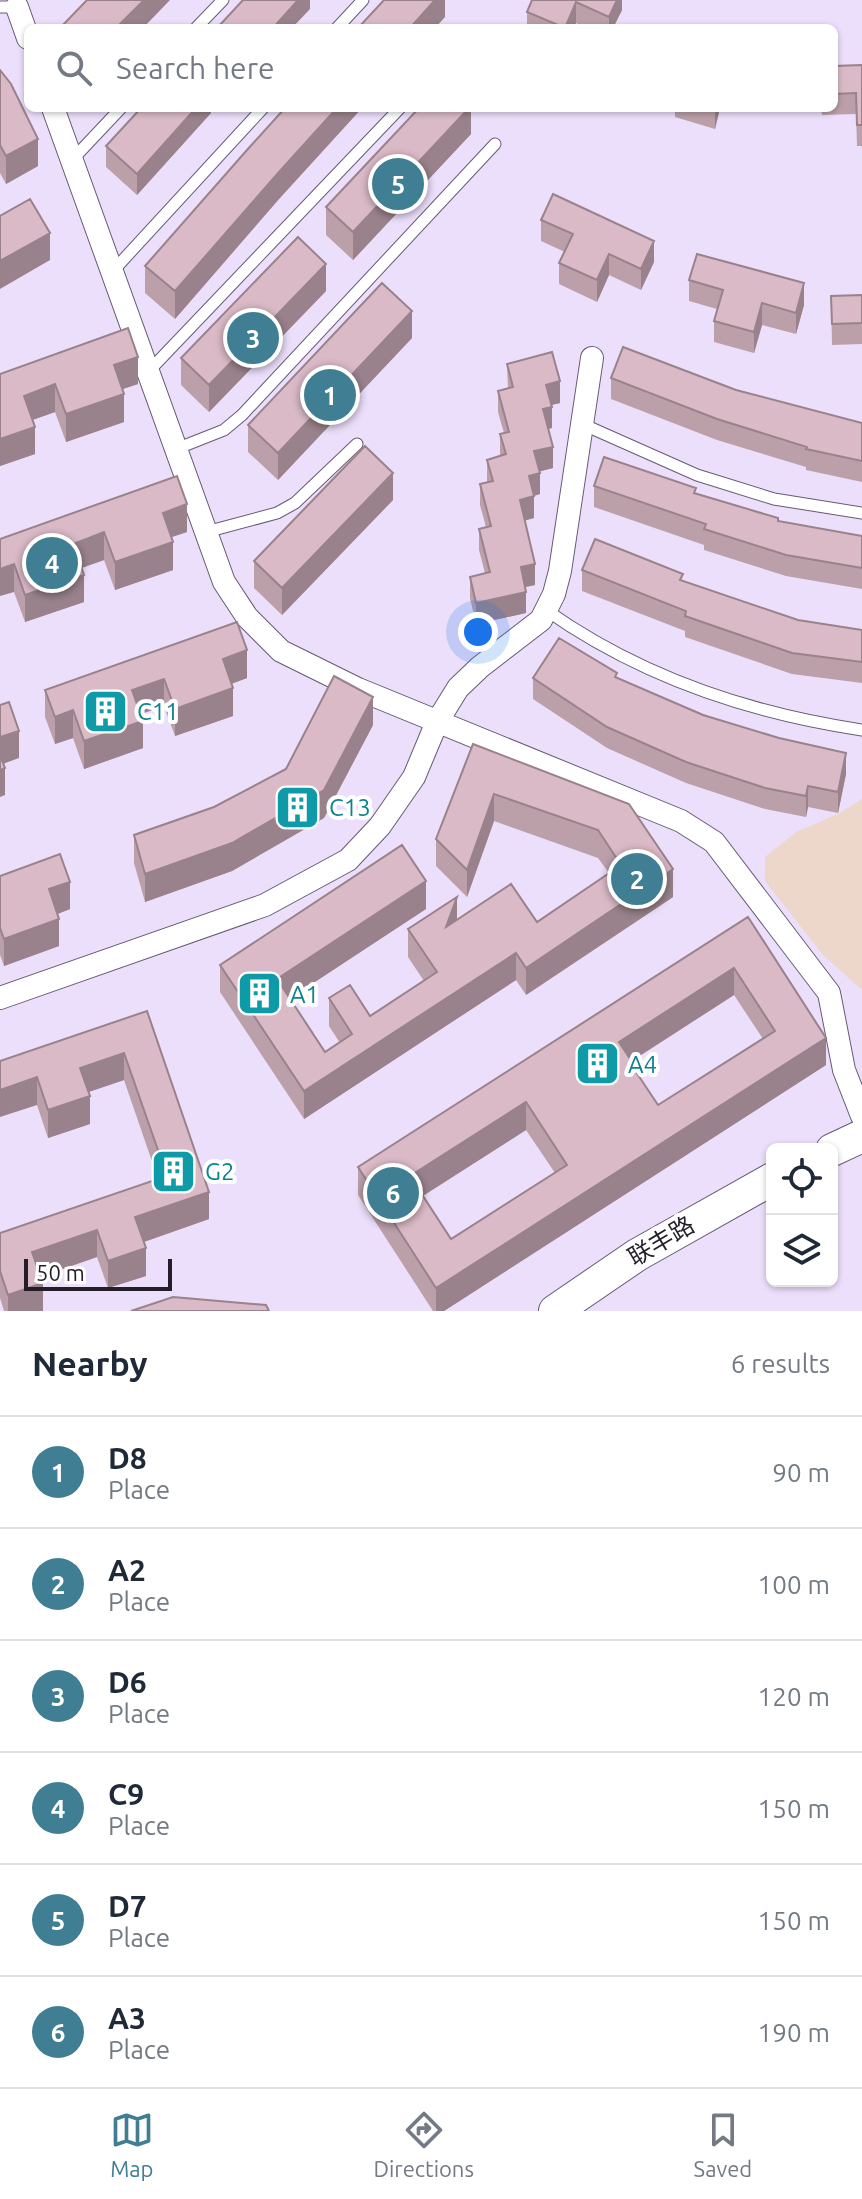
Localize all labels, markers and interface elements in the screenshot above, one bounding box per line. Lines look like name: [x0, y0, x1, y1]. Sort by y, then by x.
search box: [24, 24, 838, 112]
icon: search: [52, 46, 96, 90]
text: Search here: [116, 51, 275, 85]
pin: 5: [372, 154, 424, 214]
pin: 3: [227, 308, 279, 368]
pin: 1: [304, 365, 356, 425]
pin: 4: [26, 533, 78, 593]
your location: [458, 612, 498, 652]
building icon: C11: [82, 687, 130, 735]
place label: C11: [137, 698, 179, 725]
building icon: C13: [274, 783, 322, 831]
place label: C13: [329, 794, 371, 821]
pin: 2: [611, 849, 663, 909]
building icon: A1: [235, 970, 283, 1018]
place label: A1: [290, 981, 319, 1008]
building icon: A4: [573, 1040, 621, 1088]
place label: A4: [628, 1051, 657, 1078]
map controls: [766, 1143, 838, 1287]
button: locate: [766, 1143, 838, 1215]
building icon: G2: [150, 1147, 198, 1195]
place label: G2: [205, 1158, 234, 1185]
pin: 6: [367, 1163, 419, 1223]
street label: 联丰路: [623, 1211, 699, 1271]
button: layers: [766, 1215, 838, 1287]
scale bar: [24, 1255, 172, 1291]
text: 50 m: [36, 1260, 85, 1285]
text: Nearby: [32, 1344, 147, 1382]
text: 6 results: [731, 1349, 830, 1378]
text: D8: [108, 1441, 147, 1475]
text: 1: [51, 1458, 65, 1487]
text: 90 m: [772, 1458, 830, 1487]
text: Place: [108, 1475, 170, 1504]
text: A2: [108, 1553, 146, 1587]
text: 2: [51, 1570, 65, 1599]
text: 100 m: [758, 1570, 830, 1599]
text: Place: [108, 1587, 170, 1616]
text: D6: [108, 1665, 147, 1699]
text: 3: [51, 1682, 65, 1711]
text: 120 m: [758, 1682, 830, 1711]
text: Place: [108, 1699, 170, 1728]
text: C9: [108, 1777, 144, 1811]
text: 4: [51, 1794, 65, 1823]
text: 150 m: [758, 1794, 830, 1823]
text: Place: [108, 1811, 170, 1840]
text: D7: [108, 1889, 147, 1923]
text: 5: [51, 1906, 65, 1935]
text: 150 m: [758, 1906, 830, 1935]
text: Place: [108, 1923, 170, 1952]
text: A3: [108, 2001, 146, 2035]
text: 6: [51, 2018, 65, 2047]
text: 190 m: [758, 2018, 830, 2047]
text: Place: [108, 2035, 170, 2064]
tab: Map: [110, 2108, 154, 2181]
tab: Directions: [373, 2108, 474, 2181]
tab: Saved: [694, 2108, 752, 2181]

